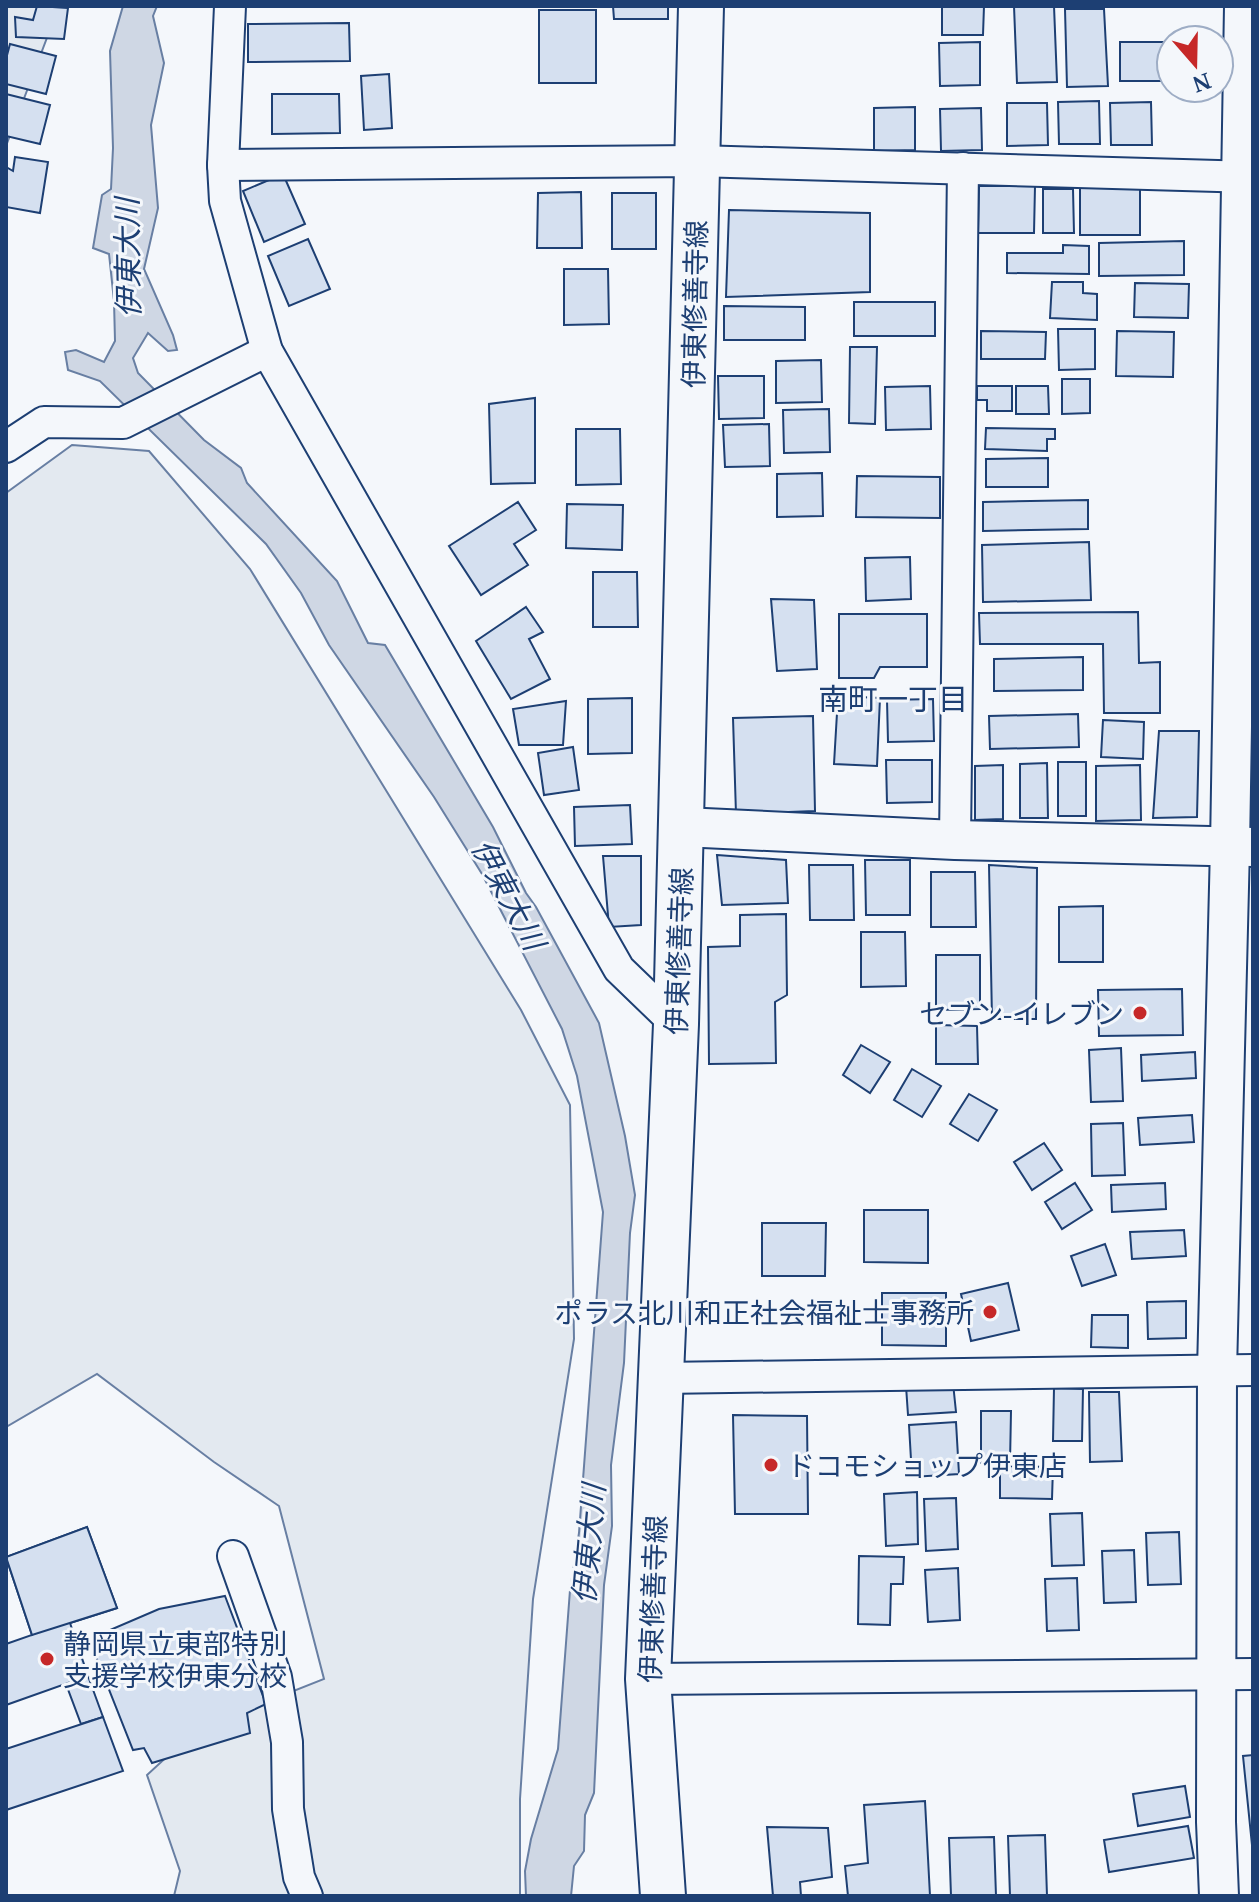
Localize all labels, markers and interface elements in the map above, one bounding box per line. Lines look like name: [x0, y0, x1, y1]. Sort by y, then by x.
north arrow: [1155, 24, 1235, 104]
text: N: [1189, 67, 1215, 101]
water label: 伊東大川: [105, 195, 149, 318]
street label: 伊東修善寺線: [674, 220, 714, 388]
district label: 南町一丁目: [818, 678, 968, 719]
water label: 伊東大川: [463, 831, 557, 959]
street label: 伊東修善寺線: [656, 866, 700, 1036]
place label: セブン-イレブン: [919, 994, 1124, 1032]
marker: セブン-イレブン: [1131, 1004, 1149, 1022]
place label: ポラス北川和正社会福祉士事務所: [555, 1293, 974, 1331]
marker: ポラス北川和正社会福祉士事務所: [981, 1303, 999, 1321]
place label: ドコモショップ伊東店: [787, 1446, 1067, 1484]
marker: ドコモショップ伊東店: [762, 1456, 780, 1474]
water label: 伊東大川: [562, 1479, 614, 1606]
street label: 伊東修善寺線: [630, 1514, 674, 1684]
place label: 静岡県立東部特別 支援学校伊東分校: [63, 1624, 287, 1694]
marker: 静岡県立東部特別 支援学校伊東分校: [38, 1650, 56, 1668]

